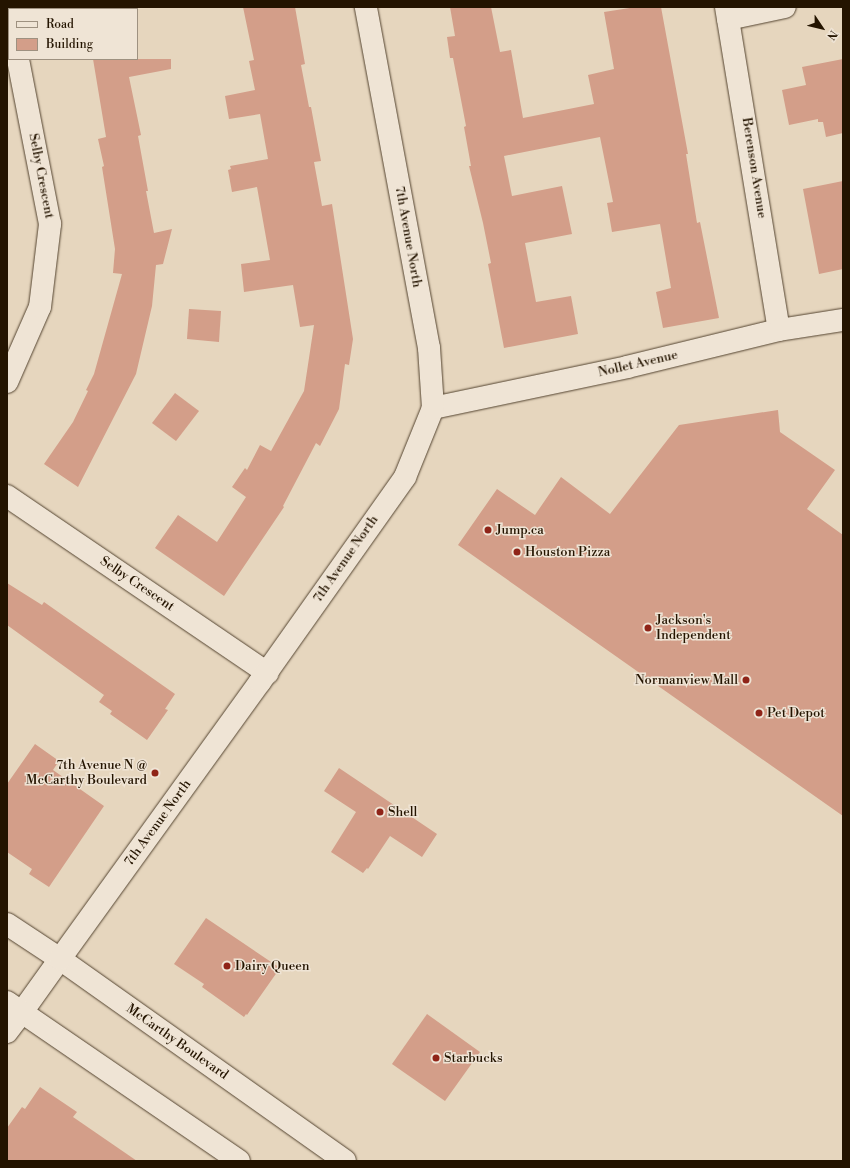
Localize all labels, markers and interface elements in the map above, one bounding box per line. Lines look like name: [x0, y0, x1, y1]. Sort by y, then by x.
legend: [8, 8, 138, 60]
north arrow: [802, 8, 842, 48]
text: Road: [46, 17, 74, 32]
text: N: [824, 27, 840, 42]
text: Building: [46, 37, 93, 52]
street label: Berenson Avenue: [738, 117, 770, 219]
street label: Selby Crescent: [25, 132, 57, 220]
street label: 7th Avenue North: [391, 185, 425, 289]
street label: Nollet Avenue: [597, 347, 679, 381]
street label: 7th Avenue North: [310, 513, 382, 605]
place label: Jump.ca: [496, 522, 544, 538]
marker: Jump.ca: [483, 525, 493, 535]
place label: Houston Pizza: [525, 544, 610, 560]
marker: Houston Pizza: [512, 547, 522, 557]
street label: Selby Crescent: [97, 553, 177, 615]
place label: Jackson's Independent: [656, 613, 731, 644]
marker: Jackson's Independent: [643, 623, 653, 633]
place label: Normanview Mall: [635, 672, 738, 688]
marker: Normanview Mall: [741, 675, 751, 685]
place label: Pet Depot: [767, 705, 825, 721]
marker: Pet Depot: [754, 708, 764, 718]
place label: 7th Avenue N @ McCarthy Boulevard: [26, 758, 147, 789]
marker: 7th Avenue N @ McCarthy Boulevard: [150, 768, 160, 778]
street label: 7th Avenue North: [122, 777, 194, 869]
place label: Shell: [388, 804, 417, 820]
marker: Shell: [375, 807, 385, 817]
place label: Dairy Queen: [235, 958, 310, 974]
marker: Dairy Queen: [222, 961, 232, 971]
street label: McCarthy Boulevard: [123, 1001, 231, 1083]
place label: Starbucks: [444, 1050, 503, 1066]
marker: Starbucks: [431, 1053, 441, 1063]

